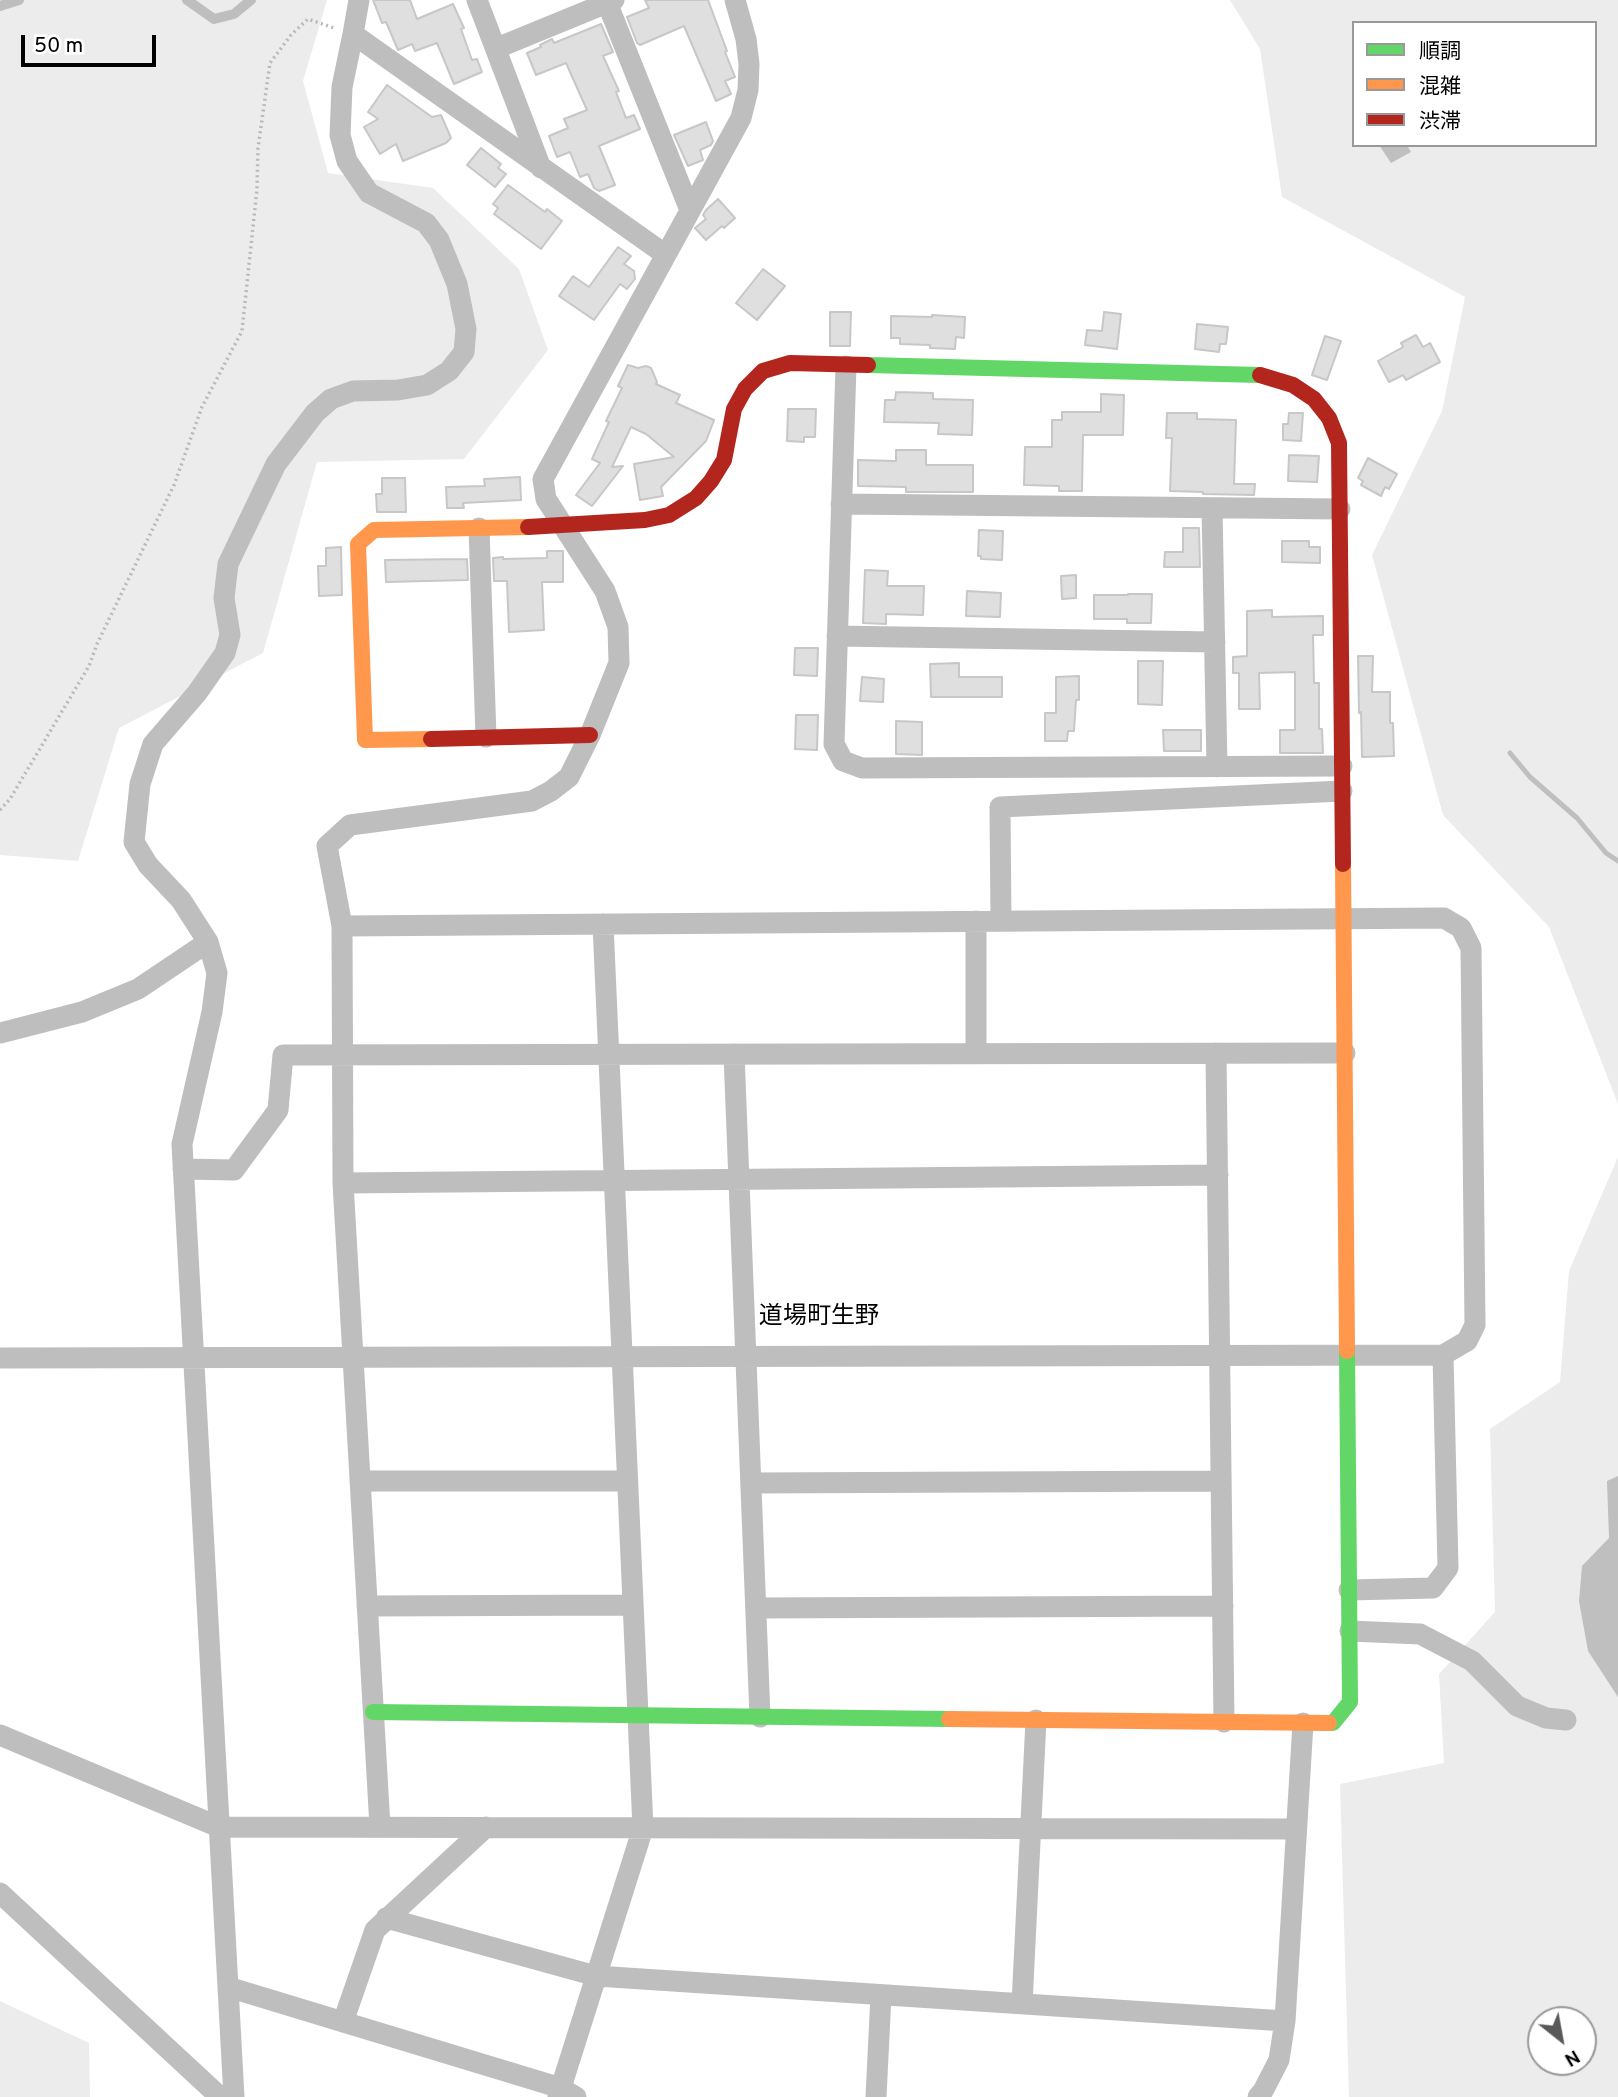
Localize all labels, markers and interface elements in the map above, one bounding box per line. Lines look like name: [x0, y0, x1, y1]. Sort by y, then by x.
scale bar: [24, 21, 159, 65]
legend: [1352, 21, 1597, 147]
text: 50 m: [34, 33, 83, 60]
text: 順調: [1419, 39, 1461, 66]
text: 混雑: [1419, 74, 1461, 101]
text: 渋滞: [1419, 109, 1461, 136]
district label: 道場町生野: [759, 1304, 879, 1332]
north arrow: [1527, 2006, 1597, 2076]
text: N: [1560, 2043, 1584, 2071]

